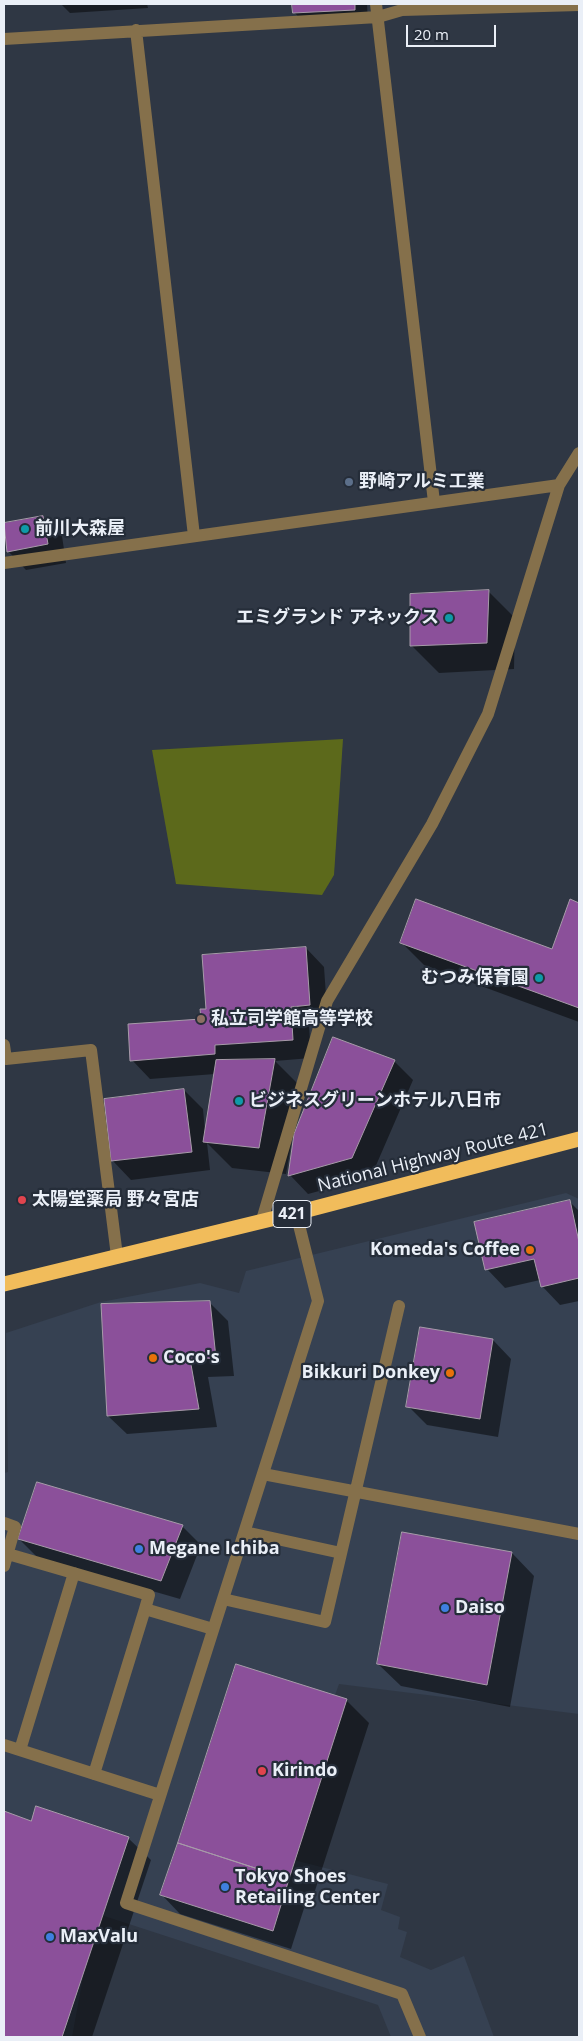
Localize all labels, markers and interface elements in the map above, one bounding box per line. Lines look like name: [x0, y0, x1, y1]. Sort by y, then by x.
scale bar: [408, 15, 498, 47]
text: 20 m: [414, 24, 449, 44]
place label: 野崎アルミ工業: [359, 471, 485, 493]
marker: 野崎アルミ工業: [343, 476, 355, 488]
place label: 前川大森屋: [35, 518, 125, 540]
marker: 前川大森屋: [19, 523, 31, 535]
place label: エミグランド アネックス: [236, 607, 439, 629]
marker: エミグランド アネックス: [443, 612, 455, 624]
place label: むつみ保育園: [421, 967, 529, 989]
marker: むつみ保育園: [533, 972, 545, 984]
place label: 私立司学館高等学校: [211, 1008, 373, 1030]
marker: 私立司学館高等学校: [195, 1013, 207, 1025]
place label: ビジネスグリーンホテル八日市: [249, 1090, 501, 1112]
marker: ビジネスグリーンホテル八日市: [233, 1095, 245, 1107]
street label: National Highway Route 421: [315, 1119, 551, 1197]
place label: 太陽堂薬局 野々宮店: [32, 1189, 199, 1211]
marker: 太陽堂薬局 野々宮店: [16, 1194, 28, 1206]
road number: 421: [273, 1200, 311, 1228]
place label: Komeda's Coffee: [370, 1239, 520, 1261]
marker: Komeda's Coffee: [524, 1244, 536, 1256]
place label: Coco's: [163, 1347, 220, 1369]
marker: Coco's: [147, 1352, 159, 1364]
place label: Bikkuri Donkey: [302, 1362, 440, 1384]
marker: Bikkuri Donkey: [444, 1367, 456, 1379]
place label: Megane Ichiba: [149, 1538, 280, 1560]
marker: Megane Ichiba: [133, 1543, 145, 1555]
place label: Daiso: [455, 1597, 505, 1619]
marker: Daiso: [439, 1602, 451, 1614]
place label: Kirindo: [272, 1760, 337, 1782]
marker: Kirindo: [256, 1765, 268, 1777]
place label: Tokyo Shoes Retailing Center: [235, 1866, 380, 1908]
marker: Tokyo Shoes Retailing Center: [219, 1881, 231, 1893]
place label: MaxValu: [60, 1926, 138, 1948]
marker: MaxValu: [44, 1931, 56, 1943]

